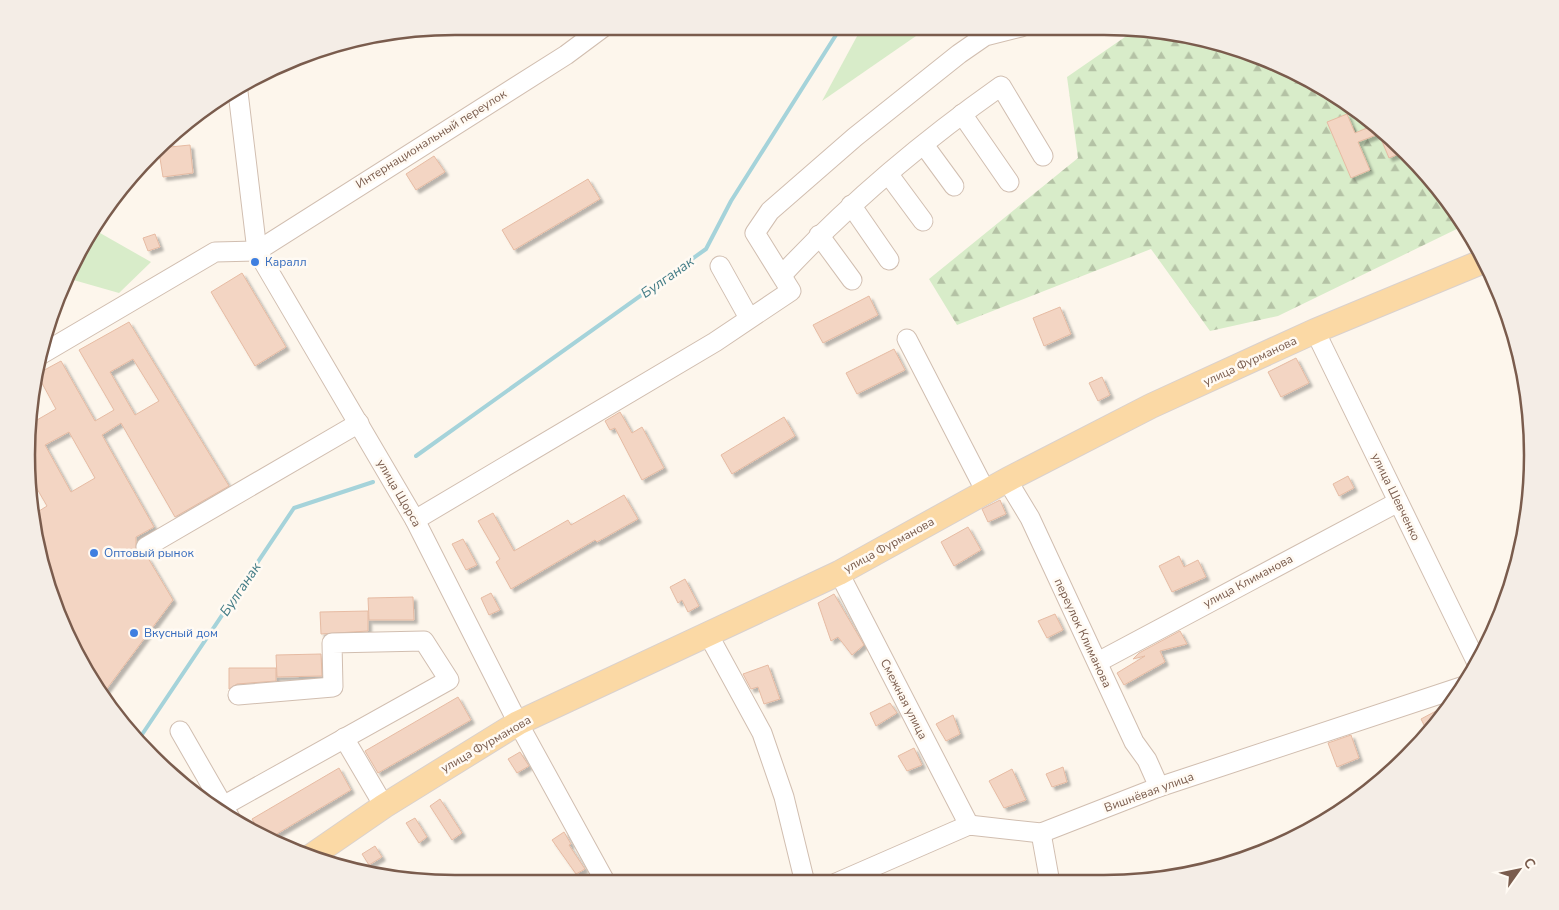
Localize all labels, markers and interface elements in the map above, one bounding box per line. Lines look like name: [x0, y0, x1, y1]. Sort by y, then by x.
street label: Интернациональный переулок: [353, 85, 510, 192]
water label: Булганак: [637, 252, 698, 303]
place label: Каралл: [265, 254, 307, 270]
marker: Каралл: [249, 256, 261, 268]
street label: улица Фурманова: [1201, 332, 1299, 390]
street label: улица Шевченко: [1368, 451, 1424, 544]
street label: улица Щорса: [373, 456, 425, 530]
street label: улица Фурманова: [841, 513, 937, 577]
place label: Оптовый рынок: [104, 545, 194, 561]
marker: Оптовый рынок: [88, 547, 100, 559]
street label: улица Климанова: [1200, 551, 1296, 611]
water label: Булганак: [215, 558, 266, 620]
street label: переулок Климанова: [1051, 576, 1115, 690]
place label: Вкусный дом: [144, 625, 218, 641]
marker: Вкусный дом: [128, 627, 140, 639]
street label: Смежная улица: [877, 656, 931, 742]
street label: улица Фурманова: [438, 712, 534, 776]
street label: Вишнёвая улица: [1102, 768, 1196, 816]
north arrow: [1494, 845, 1544, 895]
text: С: [1519, 854, 1540, 873]

